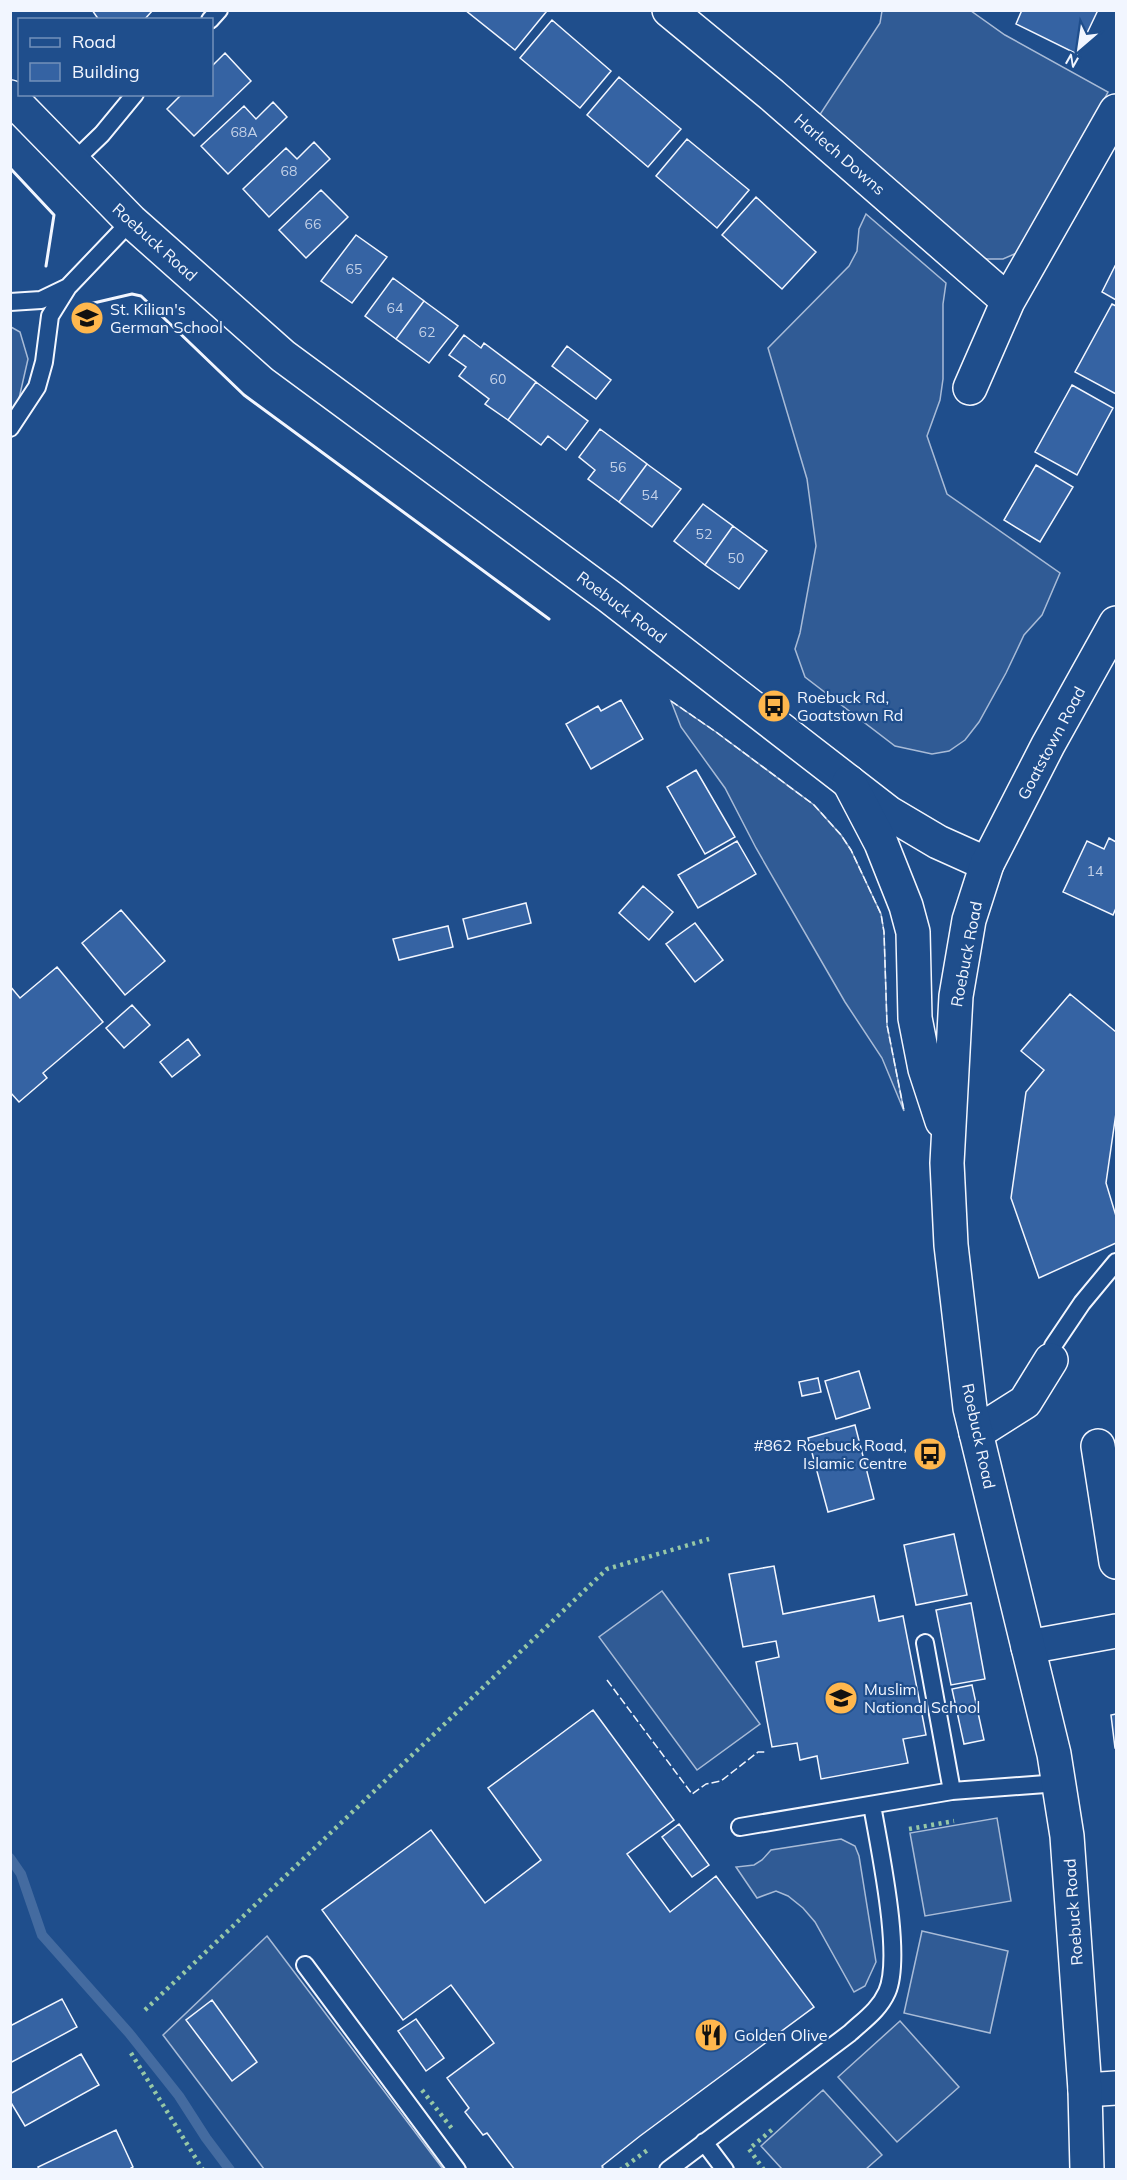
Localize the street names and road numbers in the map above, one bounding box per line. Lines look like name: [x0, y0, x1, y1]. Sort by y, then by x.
street label: Harlech Downs: [790, 109, 890, 199]
street label: Roebuck Road: [109, 199, 201, 285]
street label: Roebuck Road: [573, 567, 671, 647]
street label: Goatstown Road: [1013, 683, 1089, 803]
street label: Roebuck Road: [946, 900, 986, 1008]
street label: Roebuck Road: [958, 1382, 1000, 1490]
street label: Roebuck Road: [1059, 1858, 1087, 1966]

